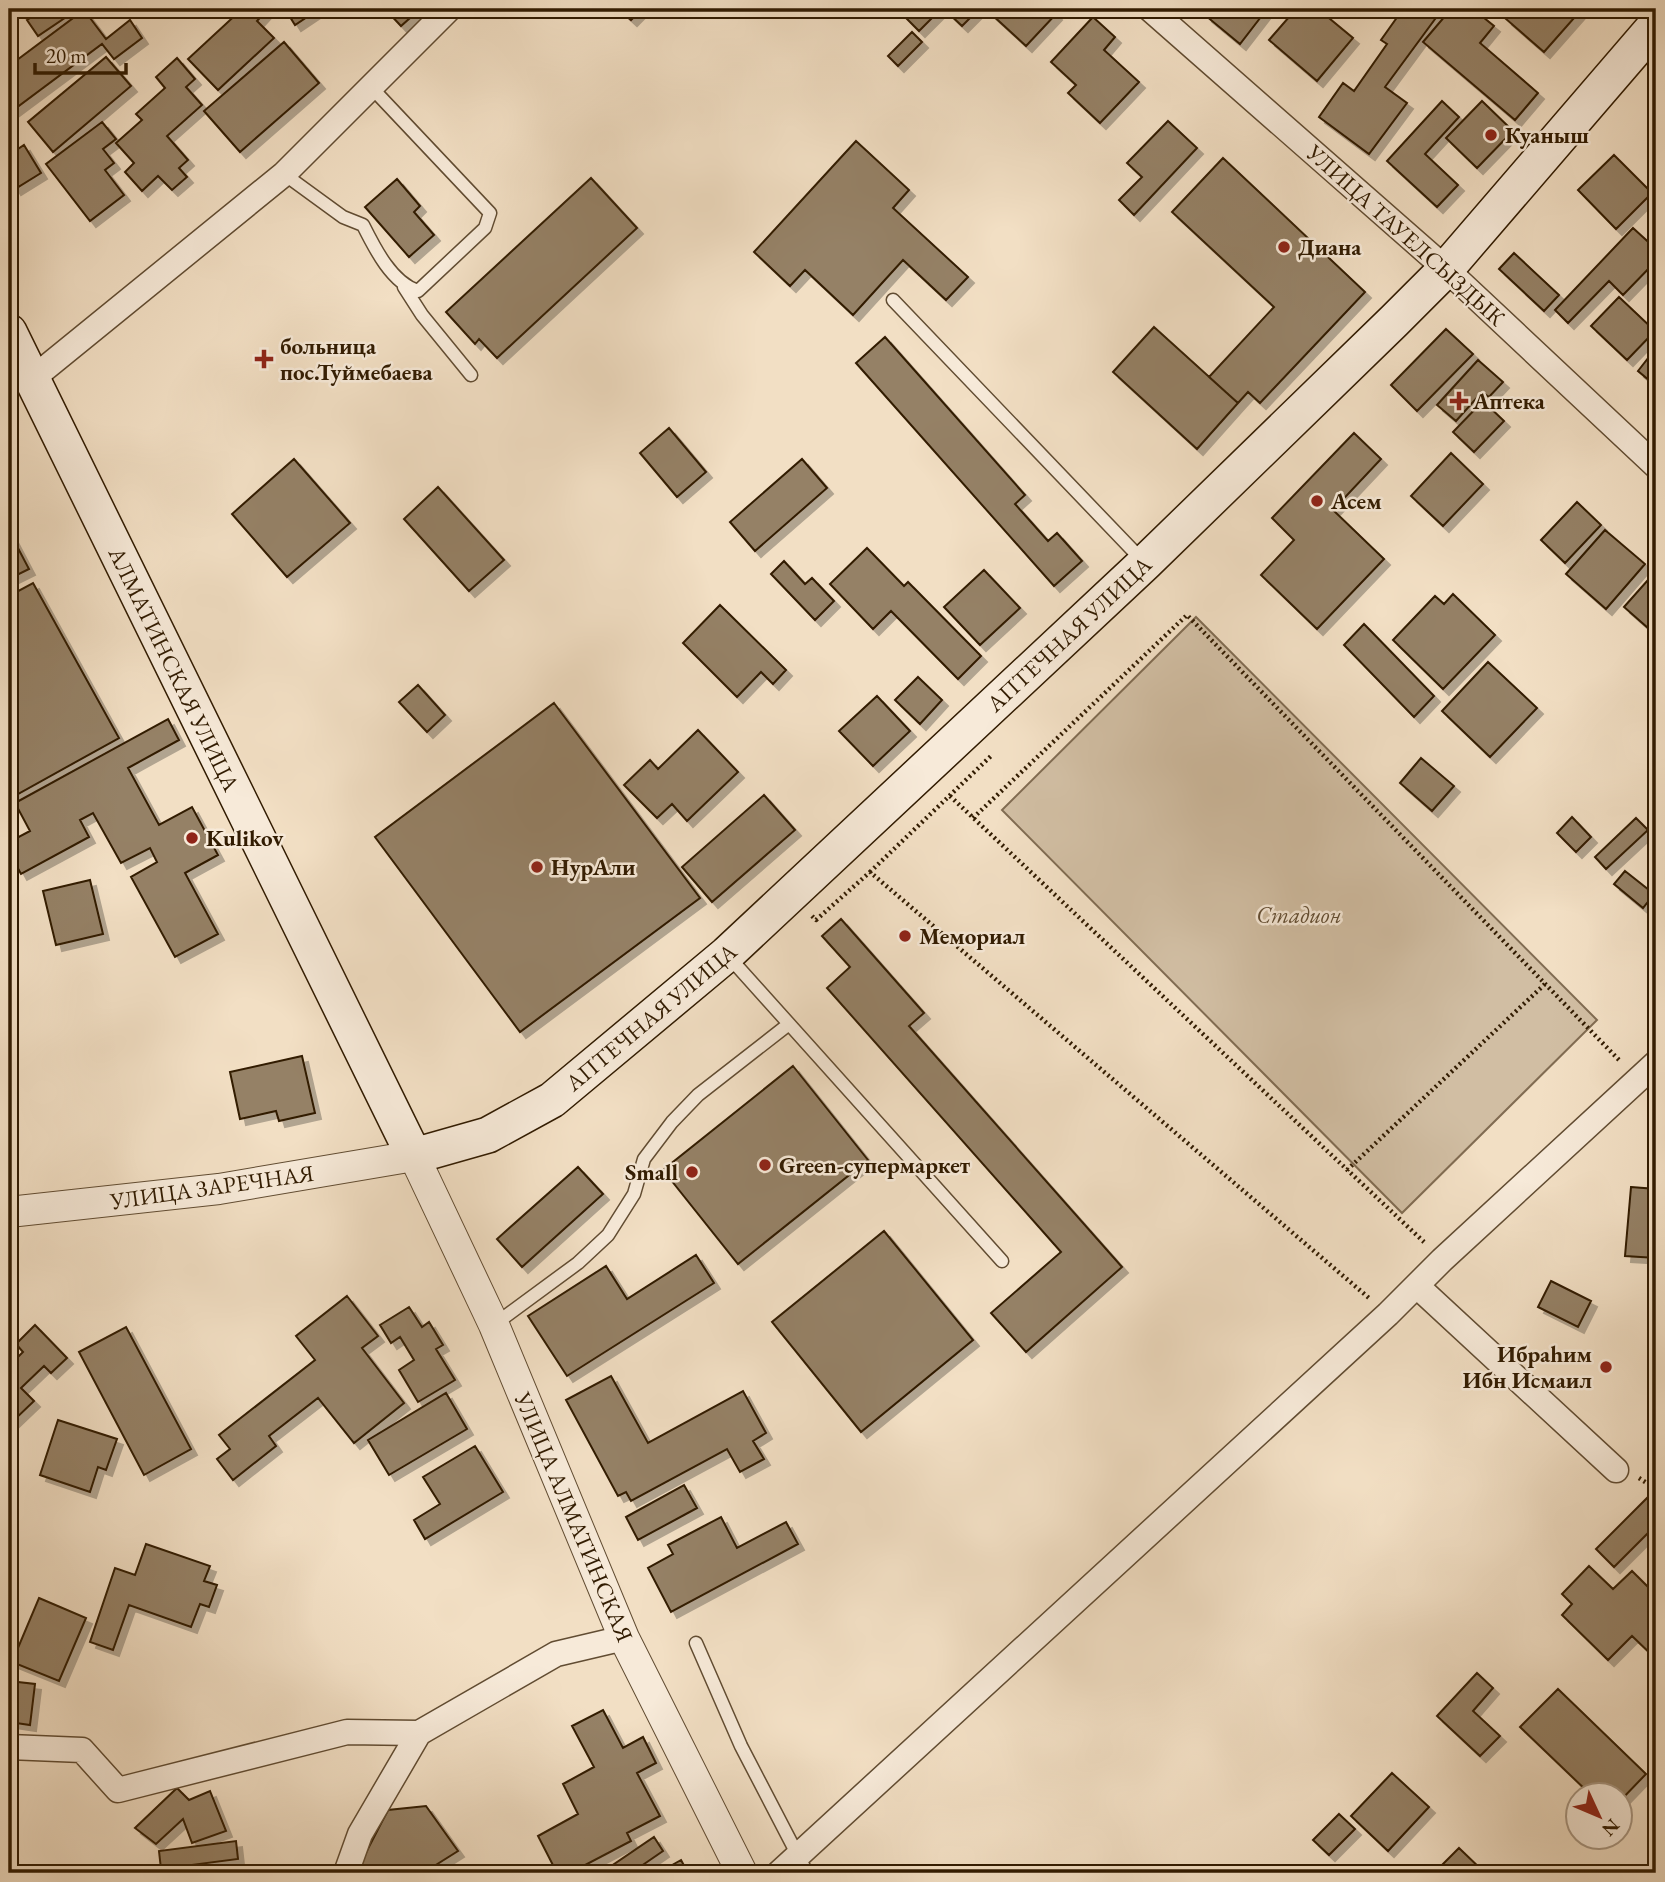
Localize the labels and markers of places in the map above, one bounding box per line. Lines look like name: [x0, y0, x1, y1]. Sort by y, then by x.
place label: Куаныш: [1505, 120, 1589, 150]
marker: Куаныш: [1483, 127, 1499, 143]
place label: Диана: [1298, 232, 1362, 262]
marker: Диана: [1276, 239, 1292, 255]
place label: больница пос.Туймебаева: [280, 331, 433, 387]
marker: больница пос.Туймебаева: [254, 349, 274, 369]
place label: Аптека: [1472, 386, 1546, 416]
marker: Аптека: [1451, 393, 1467, 409]
place label: Асем: [1330, 486, 1382, 516]
marker: Асем: [1309, 493, 1325, 509]
place label: Kulikov: [206, 823, 284, 853]
marker: Kulikov: [184, 830, 200, 846]
place label: НурАли: [551, 852, 636, 882]
marker: НурАли: [529, 859, 545, 875]
place label: Мемориал: [919, 921, 1026, 951]
marker: Мемориал: [897, 928, 913, 944]
place label: Green-супермаркет: [779, 1150, 971, 1180]
place label: Small: [625, 1157, 678, 1187]
marker: Green-супермаркет: [757, 1157, 773, 1173]
marker: Small: [684, 1164, 700, 1180]
place label: Ибраһим Ибн Исмаил: [1463, 1339, 1592, 1395]
marker: Ибраһим Ибн Исмаил: [1598, 1359, 1614, 1375]

